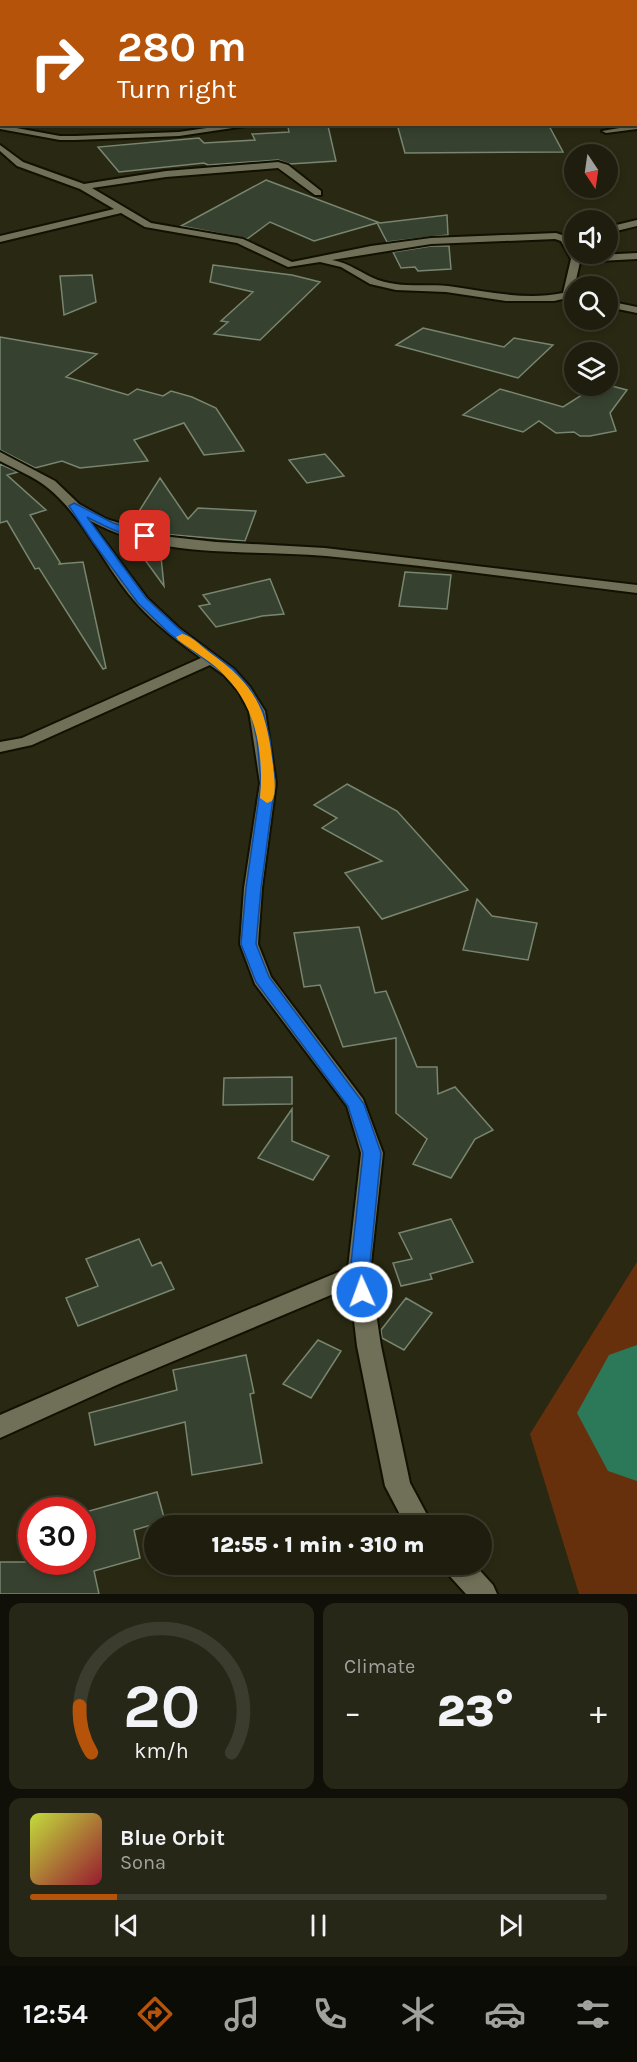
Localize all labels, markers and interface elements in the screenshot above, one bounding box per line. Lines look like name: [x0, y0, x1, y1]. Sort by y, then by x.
text: 280 m: [117, 22, 247, 72]
icon: right: [18, 24, 96, 102]
text: Turn right: [117, 73, 237, 105]
north arrow: [564, 144, 618, 198]
map controls: [564, 144, 618, 396]
button: sound: [564, 210, 618, 264]
button: search: [564, 276, 618, 330]
button: layers: [564, 342, 618, 396]
pin: [119, 510, 170, 561]
icon: arrive: [128, 519, 161, 552]
position arrow: [330, 1260, 394, 1324]
speed limit sign: 30: [18, 1497, 96, 1575]
text: 12:55 · 1 min · 310 m: [212, 1532, 424, 1558]
text: Climate: [344, 1655, 415, 1678]
text: 20: [123, 1670, 200, 1743]
text: 23°: [437, 1685, 514, 1737]
text: −: [344, 1693, 361, 1731]
text: +: [590, 1693, 607, 1731]
text: km/h: [134, 1738, 189, 1763]
text: Blue Orbit: [120, 1825, 225, 1851]
text: Sona: [120, 1851, 166, 1874]
icon: previous: [110, 1909, 143, 1942]
icon: pause: [302, 1909, 335, 1942]
icon: next: [494, 1909, 527, 1942]
icon: directions: [134, 1993, 176, 2035]
icon: music: [221, 1993, 263, 2035]
icon: phone: [309, 1993, 351, 2035]
icon: climate: [397, 1993, 439, 2035]
icon: car: [484, 1993, 526, 2035]
icon: filters: [572, 1993, 614, 2035]
text: 12:54: [23, 1998, 88, 2030]

